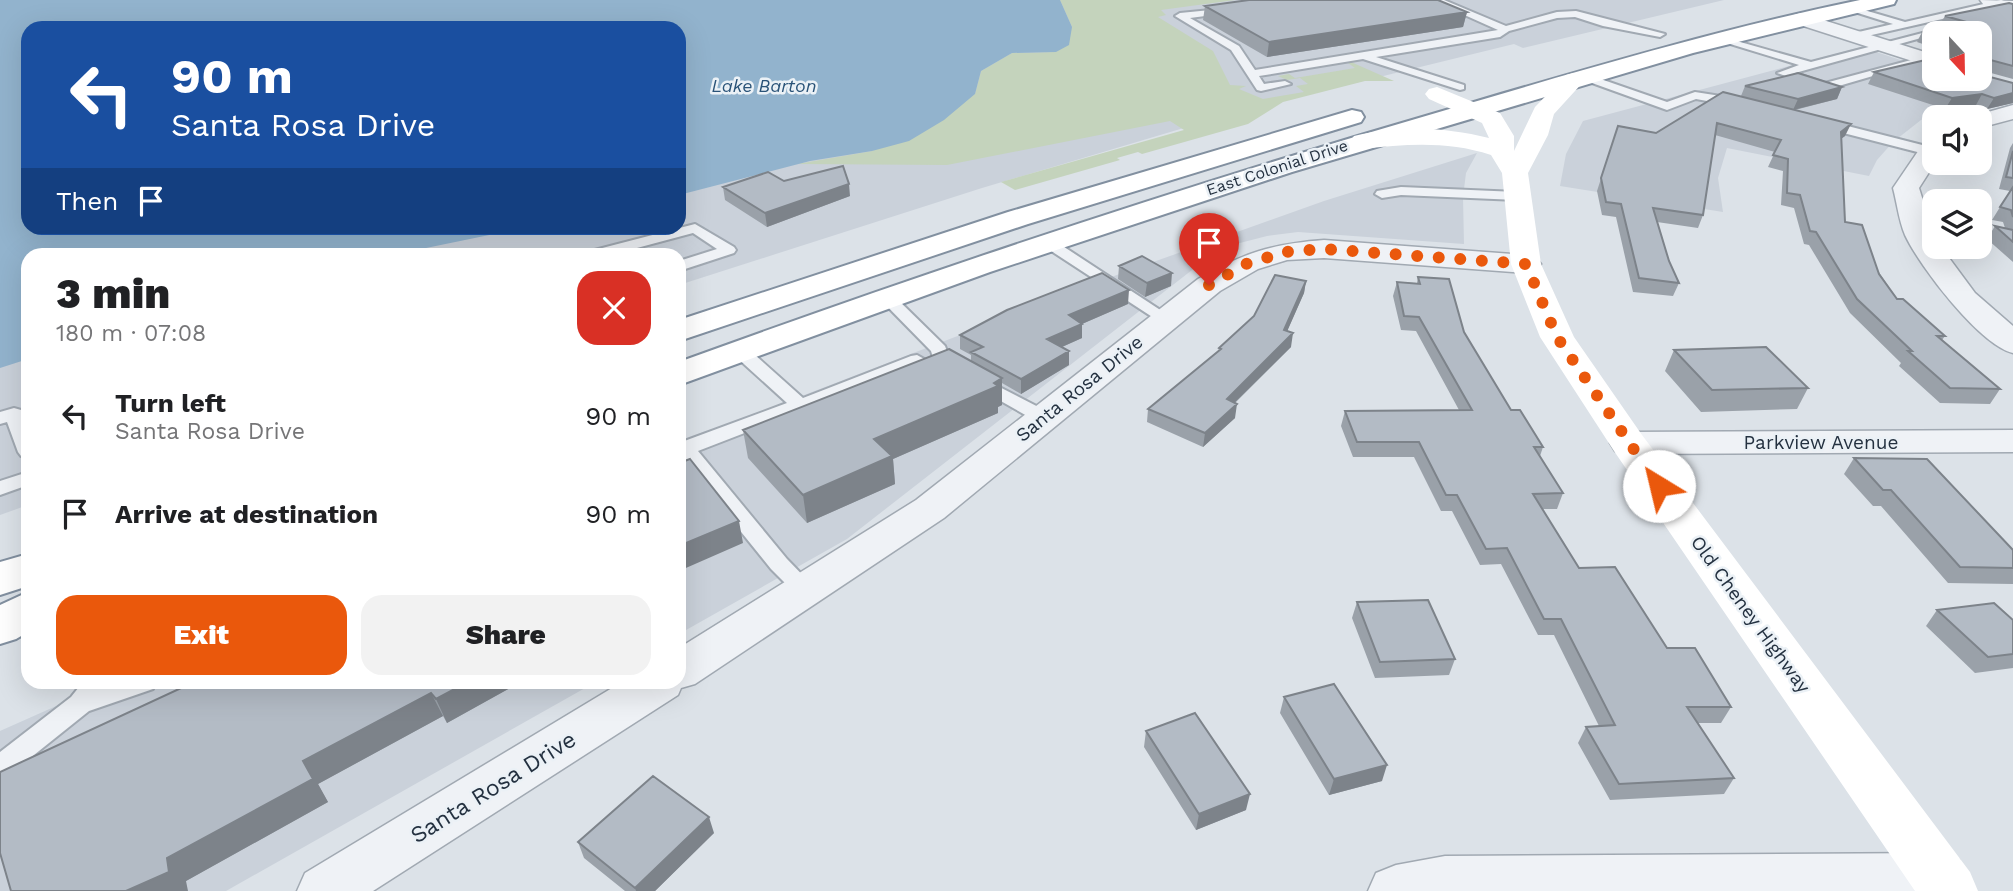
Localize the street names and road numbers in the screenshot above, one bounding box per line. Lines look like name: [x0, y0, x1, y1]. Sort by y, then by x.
street label: East Colonial Drive: [1204, 136, 1350, 199]
street label: Santa Rosa Drive: [1011, 330, 1148, 447]
street label: Parkview Avenue: [1744, 431, 1898, 454]
street label: Old Cheney Highway: [1686, 531, 1815, 698]
street label: Santa Rosa Drive: [406, 726, 581, 849]

